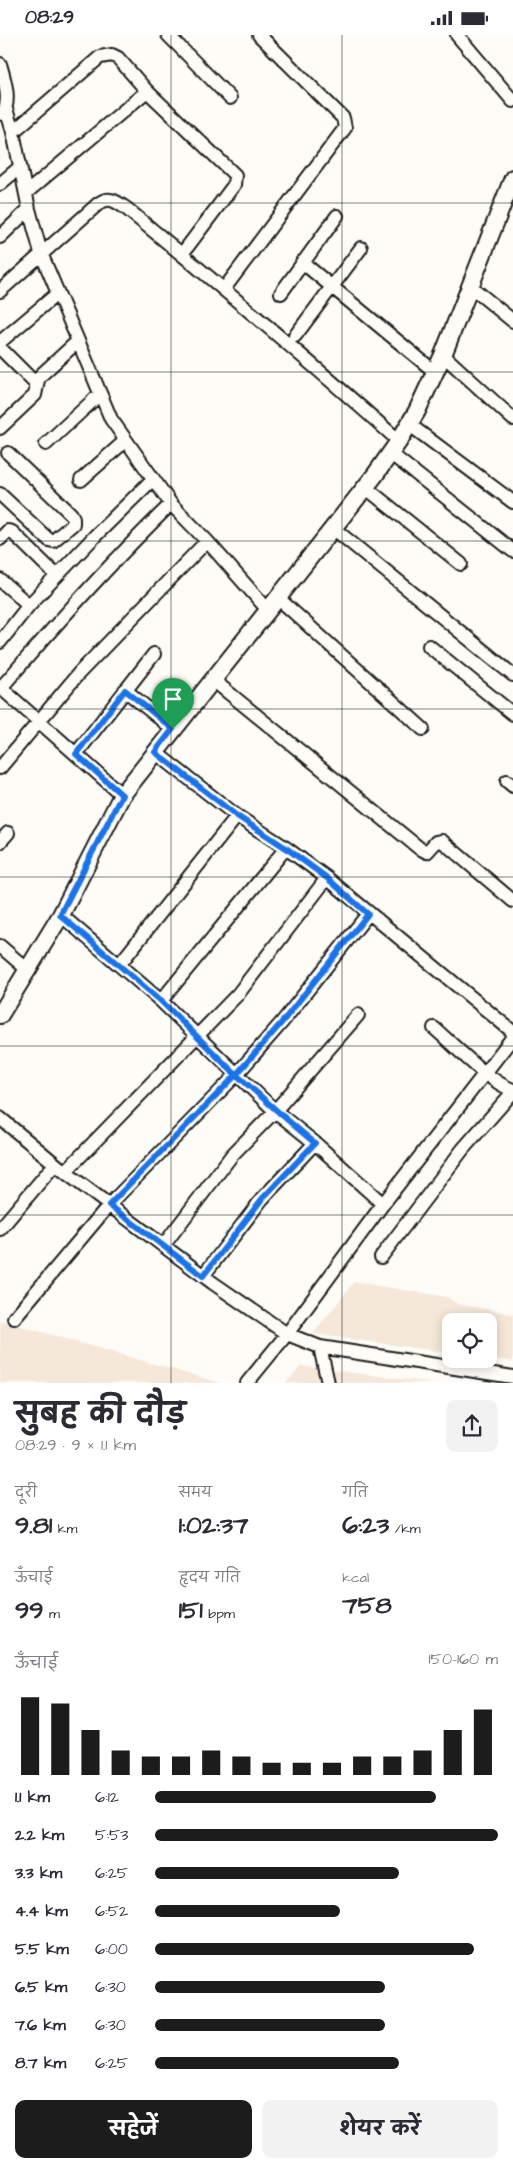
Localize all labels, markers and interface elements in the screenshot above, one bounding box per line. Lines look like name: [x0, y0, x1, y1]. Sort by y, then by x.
text: 08:29: [25, 4, 74, 31]
pin: [152, 678, 194, 729]
icon: arrive: [159, 685, 187, 713]
map controls: [442, 1313, 497, 1368]
button: locate: [442, 1313, 497, 1368]
text: सुबह की दौड़: [15, 1395, 186, 1434]
button: share: [446, 1400, 498, 1452]
text: 08:29 · 9 × 1.1 km: [15, 1434, 136, 1456]
text: दूरी: [15, 1483, 37, 1503]
text: समय: [179, 1483, 212, 1503]
text: गति: [342, 1483, 368, 1503]
text: 9.81: [15, 1508, 52, 1543]
text: 1:02:37: [179, 1508, 248, 1543]
text: 6:23: [342, 1508, 389, 1543]
text: km: [52, 1519, 77, 1539]
text: /km: [389, 1519, 421, 1539]
text: ऊँचाई: [15, 1568, 53, 1588]
text: हृदय गति: [179, 1568, 240, 1588]
text: kcal: [342, 1568, 369, 1588]
text: 758: [342, 1588, 392, 1623]
text: 99: [15, 1593, 43, 1628]
text: 151: [179, 1593, 203, 1628]
text: m: [43, 1604, 60, 1624]
text: bpm: [203, 1604, 235, 1624]
text: 150–160 m: [429, 1648, 498, 1670]
text: ऊँचाई: [15, 1652, 58, 1674]
text: 1.1 km: [15, 1786, 50, 1808]
text: 6:12: [95, 1786, 119, 1808]
text: 2.2 km: [15, 1824, 64, 1846]
text: 5:53: [95, 1824, 128, 1846]
text: 3.3 km: [15, 1862, 62, 1884]
text: 6:25: [95, 1862, 128, 1884]
text: 4.4 km: [15, 1900, 68, 1922]
text: 6:52: [95, 1900, 128, 1922]
text: 5.5 km: [15, 1938, 69, 1960]
text: 6:00: [95, 1938, 128, 1960]
text: 6.5 km: [15, 1976, 67, 1998]
text: 6:30: [95, 1976, 126, 1998]
text: 7.6 km: [15, 2014, 66, 2036]
text: 6:30: [95, 2014, 126, 2036]
text: 8.7 km: [15, 2052, 66, 2074]
text: 6:25: [95, 2052, 128, 2074]
button: सहेजें: [15, 2100, 252, 2158]
button: शेयर करें: [262, 2100, 498, 2158]

